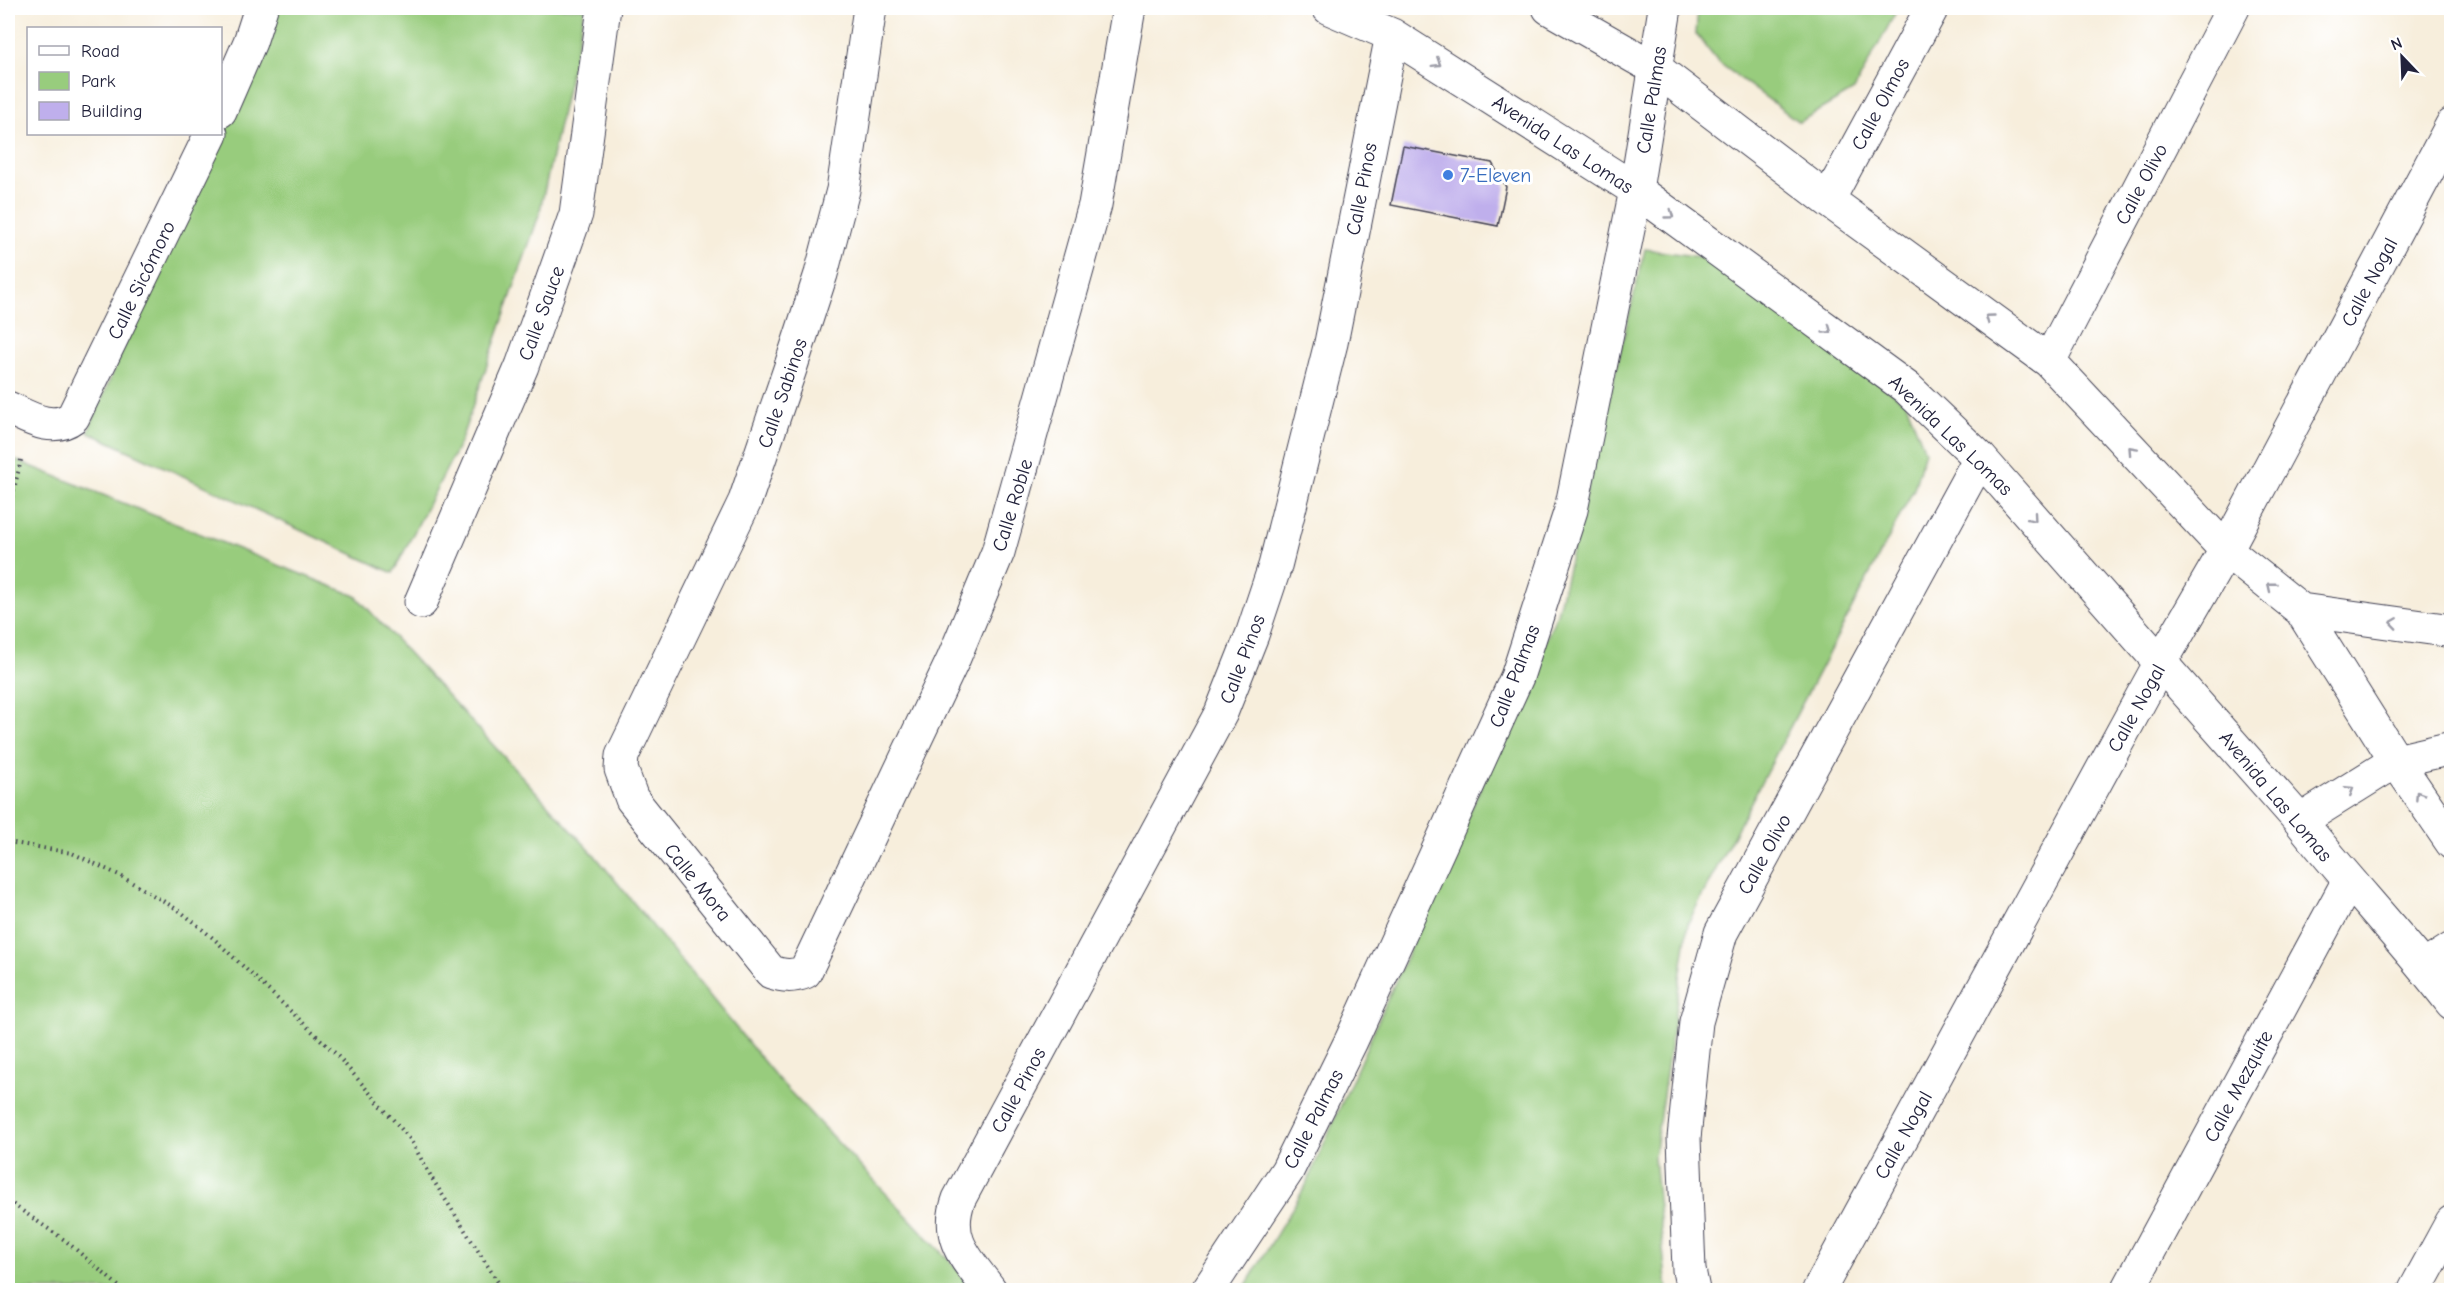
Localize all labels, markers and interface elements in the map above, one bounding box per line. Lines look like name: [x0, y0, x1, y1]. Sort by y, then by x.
legend: [27, 27, 222, 135]
north arrow: [2372, 27, 2432, 87]
text: N: [2388, 34, 2405, 54]
text: Road: [81, 41, 120, 62]
street label: Calle Palmas: [1632, 45, 1671, 155]
street label: Calle Olmos: [1847, 54, 1914, 154]
one-way arrow: [1430, 56, 1441, 67]
text: Park: [81, 71, 116, 92]
street label: Avenida Las Lomas: [1488, 90, 1637, 199]
text: Building: [81, 101, 143, 122]
street label: Calle Olivo: [2111, 140, 2172, 229]
street label: Calle Pinos: [1341, 141, 1382, 237]
place label: 7-Eleven: [1460, 164, 1531, 187]
marker: 7-Eleven: [1441, 168, 1455, 182]
one-way arrow: [1664, 208, 1675, 219]
street label: Calle Sicómoro: [103, 217, 180, 343]
street label: Calle Nogal: [2336, 234, 2402, 331]
street label: Calle Sauce: [514, 263, 569, 364]
one-way arrow: [1985, 314, 1996, 325]
one-way arrow: [1821, 323, 1832, 334]
street label: Calle Sabinos: [753, 335, 812, 451]
street label: Avenida Las Lomas: [1884, 370, 2017, 500]
one-way arrow: [2128, 446, 2139, 456]
street label: Calle Roble: [988, 456, 1037, 554]
one-way arrow: [2026, 511, 2037, 522]
one-way arrow: [2266, 582, 2277, 593]
street label: Calle Pinos: [1215, 611, 1270, 707]
one-way arrow: [2389, 618, 2398, 630]
street label: Calle Palmas: [1484, 621, 1545, 731]
street label: Calle Nogal: [2103, 660, 2170, 756]
street label: Avenida Las Lomas: [2214, 726, 2337, 866]
one-way arrow: [2343, 787, 2354, 798]
one-way arrow: [2415, 791, 2426, 802]
street label: Calle Olivo: [1733, 810, 1796, 898]
street label: Calle Mora: [659, 839, 736, 926]
street label: Calle Mezquite: [2199, 1026, 2278, 1146]
street label: Calle Pinos: [986, 1044, 1051, 1137]
street label: Calle Palmas: [1279, 1066, 1348, 1173]
street label: Calle Nogal: [1870, 1087, 1937, 1183]

